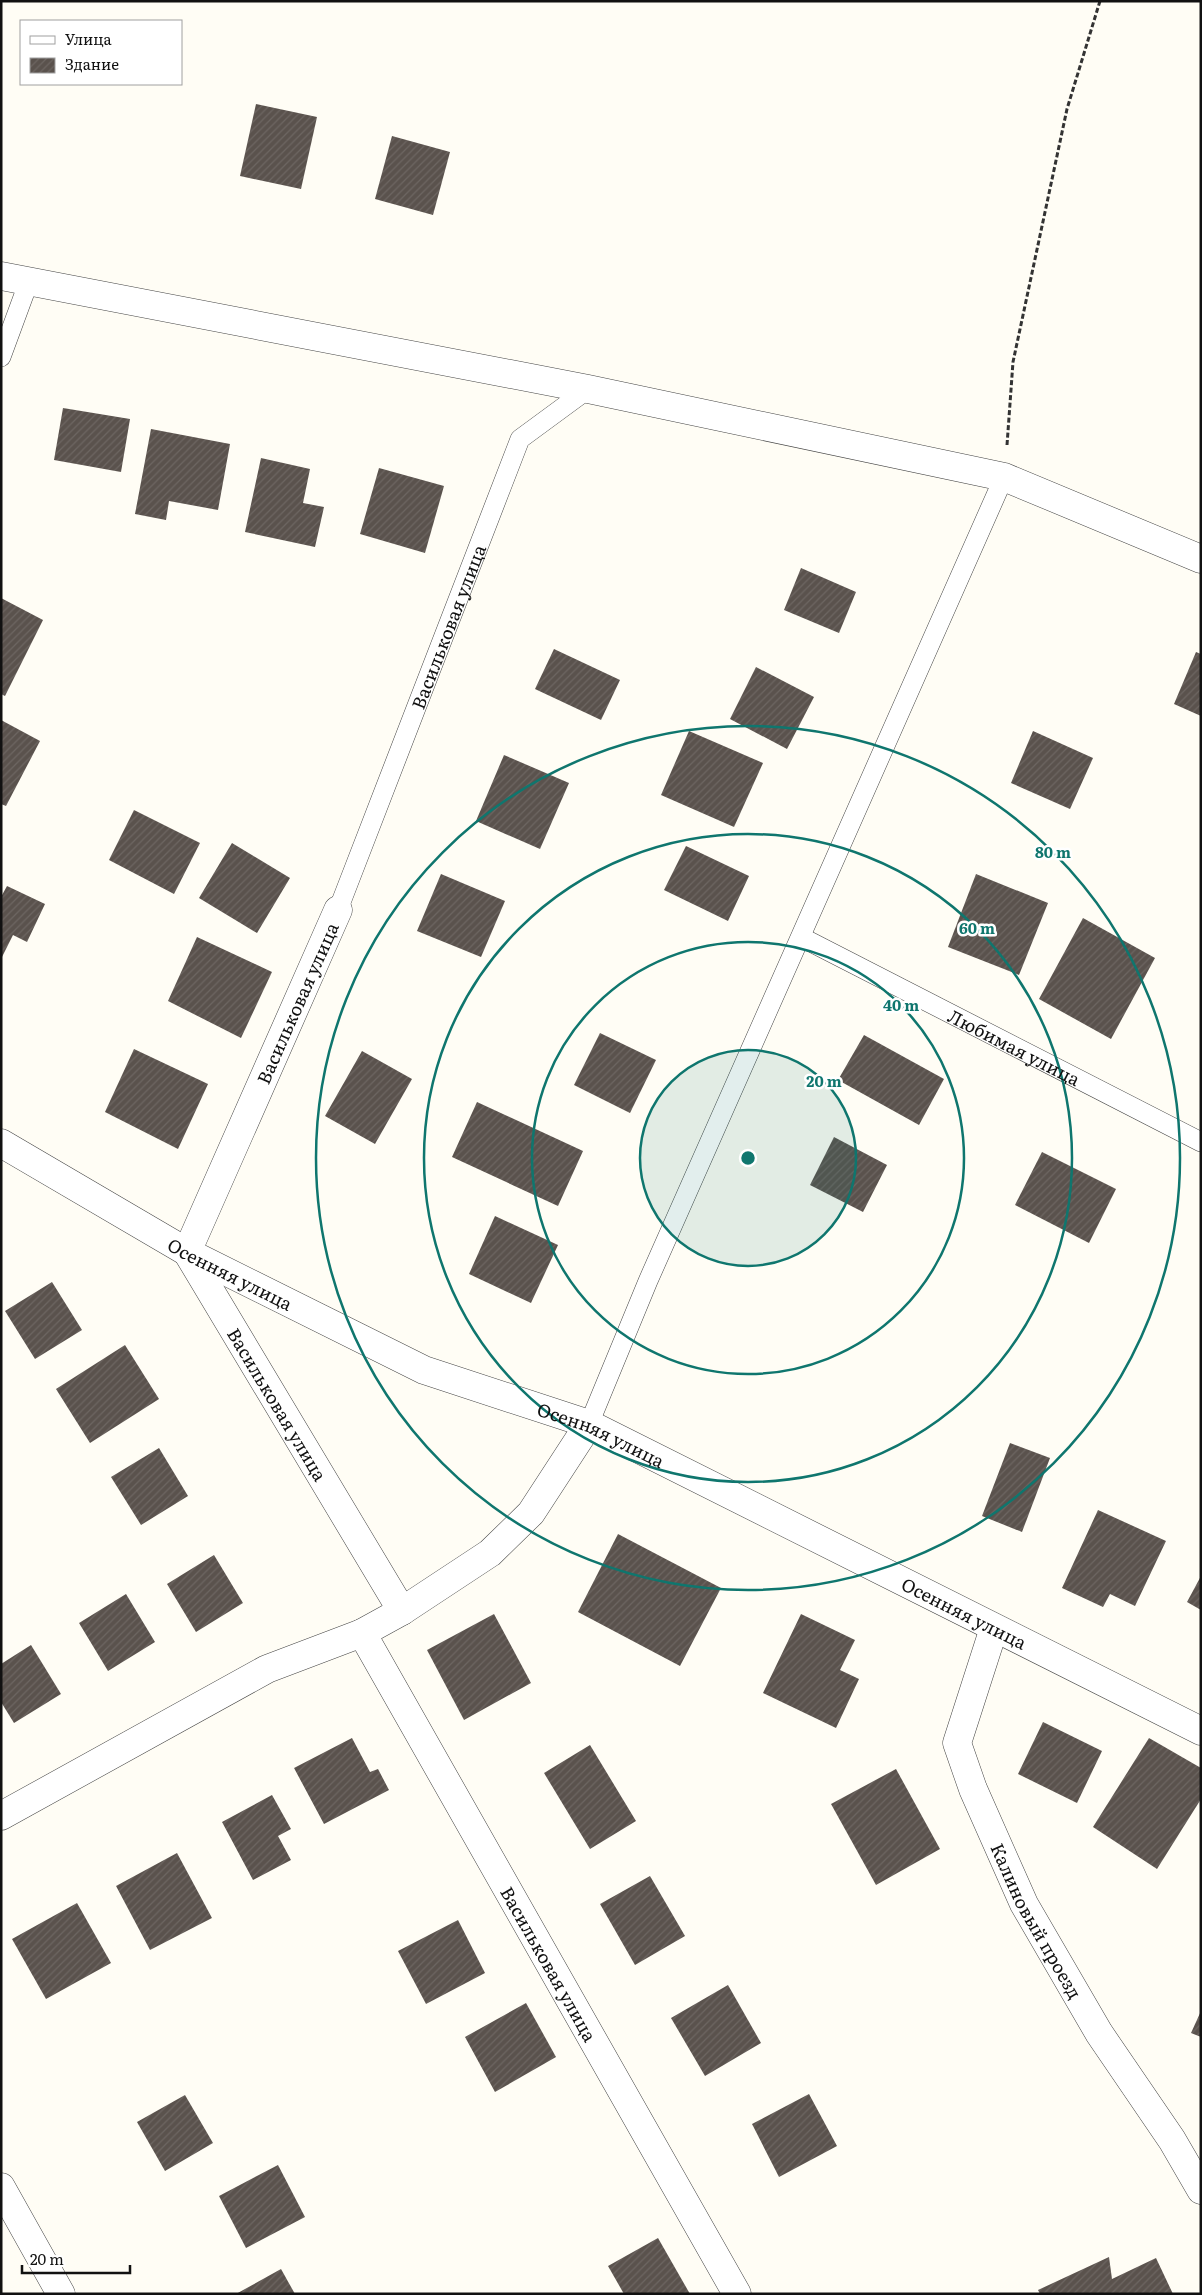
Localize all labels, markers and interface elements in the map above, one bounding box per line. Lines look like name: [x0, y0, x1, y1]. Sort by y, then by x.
legend: [20, 20, 182, 85]
text: Улица: [65, 27, 113, 50]
text: Здание: [65, 52, 119, 75]
street label: Васильковая улица: [404, 540, 492, 713]
text: 80 m: [1035, 840, 1071, 863]
text: 60 m: [959, 916, 995, 939]
street label: Васильковая улица: [249, 918, 345, 1088]
text: 40 m: [883, 993, 919, 1016]
street label: Любимая улица: [944, 1001, 1086, 1092]
text: 20 m: [806, 1069, 842, 1092]
centre of rings: [739, 1149, 757, 1167]
street label: Осенняя улица: [163, 1230, 298, 1316]
street label: Васильковая улица: [222, 1322, 335, 1486]
street label: Осенняя улица: [534, 1395, 670, 1474]
street label: Осенняя улица: [897, 1570, 1032, 1655]
street label: Калиновый проезд: [985, 1838, 1090, 2003]
street label: Васильковая улица: [495, 1881, 604, 2046]
scale bar: [22, 2242, 130, 2274]
text: 20 m: [30, 2247, 64, 2270]

